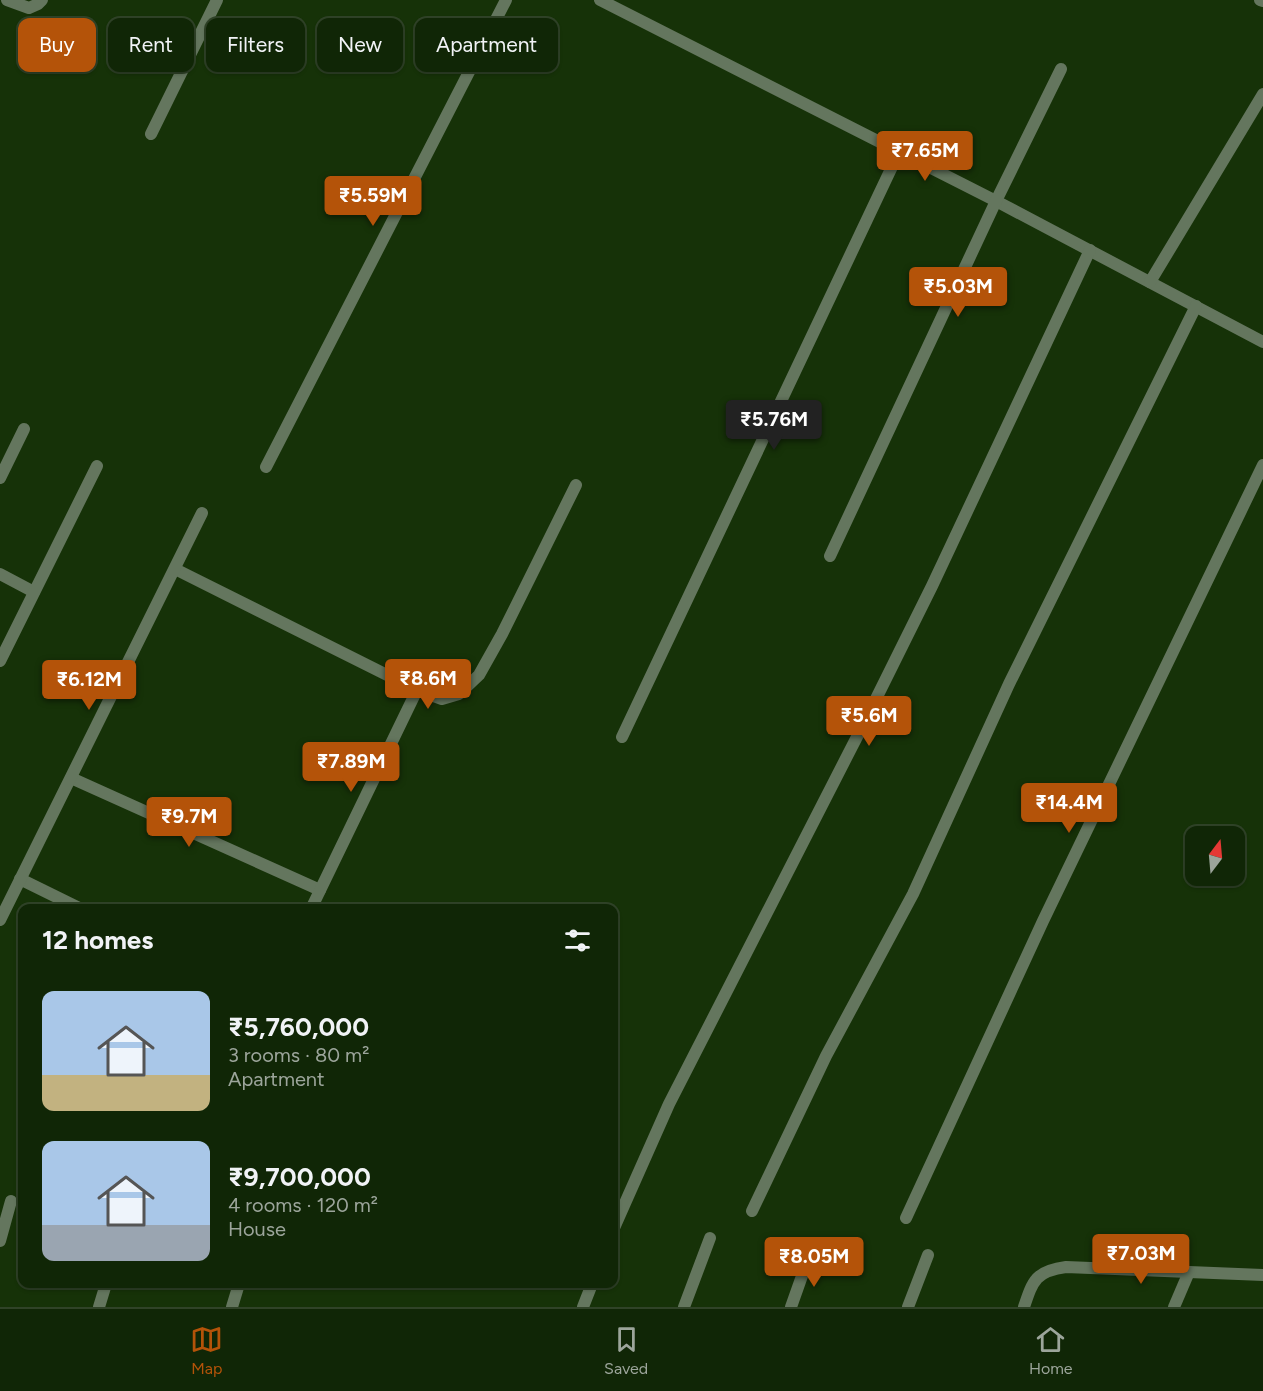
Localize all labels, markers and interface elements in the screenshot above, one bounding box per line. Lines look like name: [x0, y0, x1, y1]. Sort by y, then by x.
chip: Buy: [18, 18, 96, 72]
chip: Rent: [108, 18, 194, 72]
chip: Filters: [206, 18, 305, 72]
chip: New: [317, 18, 403, 72]
chip: Apartment: [415, 18, 558, 72]
pin: ₹7.65M: [876, 131, 974, 182]
text: ₹7.65M: [891, 138, 959, 162]
pin: ₹5.59M: [324, 176, 422, 227]
text: ₹5.59M: [339, 183, 407, 207]
pin: ₹5.03M: [909, 267, 1007, 318]
text: ₹5.03M: [923, 274, 993, 298]
pin: ₹5.76M: [725, 400, 823, 451]
text: ₹5.76M: [740, 407, 808, 431]
pin: ₹8.6M: [386, 659, 470, 710]
pin: ₹6.12M: [40, 660, 138, 711]
text: ₹8.6M: [399, 666, 457, 690]
text: ₹6.12M: [56, 667, 122, 691]
pin: ₹5.6M: [827, 696, 911, 747]
text: ₹5.6M: [840, 703, 898, 727]
pin: ₹7.89M: [302, 742, 400, 793]
text: ₹7.89M: [316, 749, 386, 773]
pin: ₹14.4M: [1020, 783, 1118, 834]
text: ₹14.4M: [1035, 790, 1103, 814]
pin: ₹9.7M: [147, 797, 231, 848]
text: ₹9.7M: [161, 804, 217, 828]
north arrow: [1185, 826, 1245, 886]
map controls: [1185, 826, 1245, 886]
text: 12 homes: [42, 924, 153, 956]
icon: filters: [561, 924, 594, 957]
text: ₹5,760,000: [228, 1011, 369, 1043]
icon: home: [90, 1015, 162, 1087]
text: 3 rooms · 80 m²: [228, 1043, 369, 1067]
text: Apartment: [228, 1067, 325, 1091]
text: ₹9,700,000: [228, 1161, 371, 1193]
icon: home: [90, 1165, 162, 1237]
text: 4 rooms · 120 m²: [228, 1193, 378, 1217]
text: House: [228, 1217, 286, 1241]
pin: ₹7.03M: [1092, 1234, 1190, 1285]
pin: ₹8.05M: [765, 1237, 863, 1288]
text: ₹7.03M: [1106, 1241, 1176, 1265]
text: ₹8.05M: [779, 1244, 849, 1268]
tab: Map: [190, 1323, 223, 1378]
tab: Saved: [604, 1323, 648, 1378]
tab: Home: [1029, 1323, 1073, 1378]

